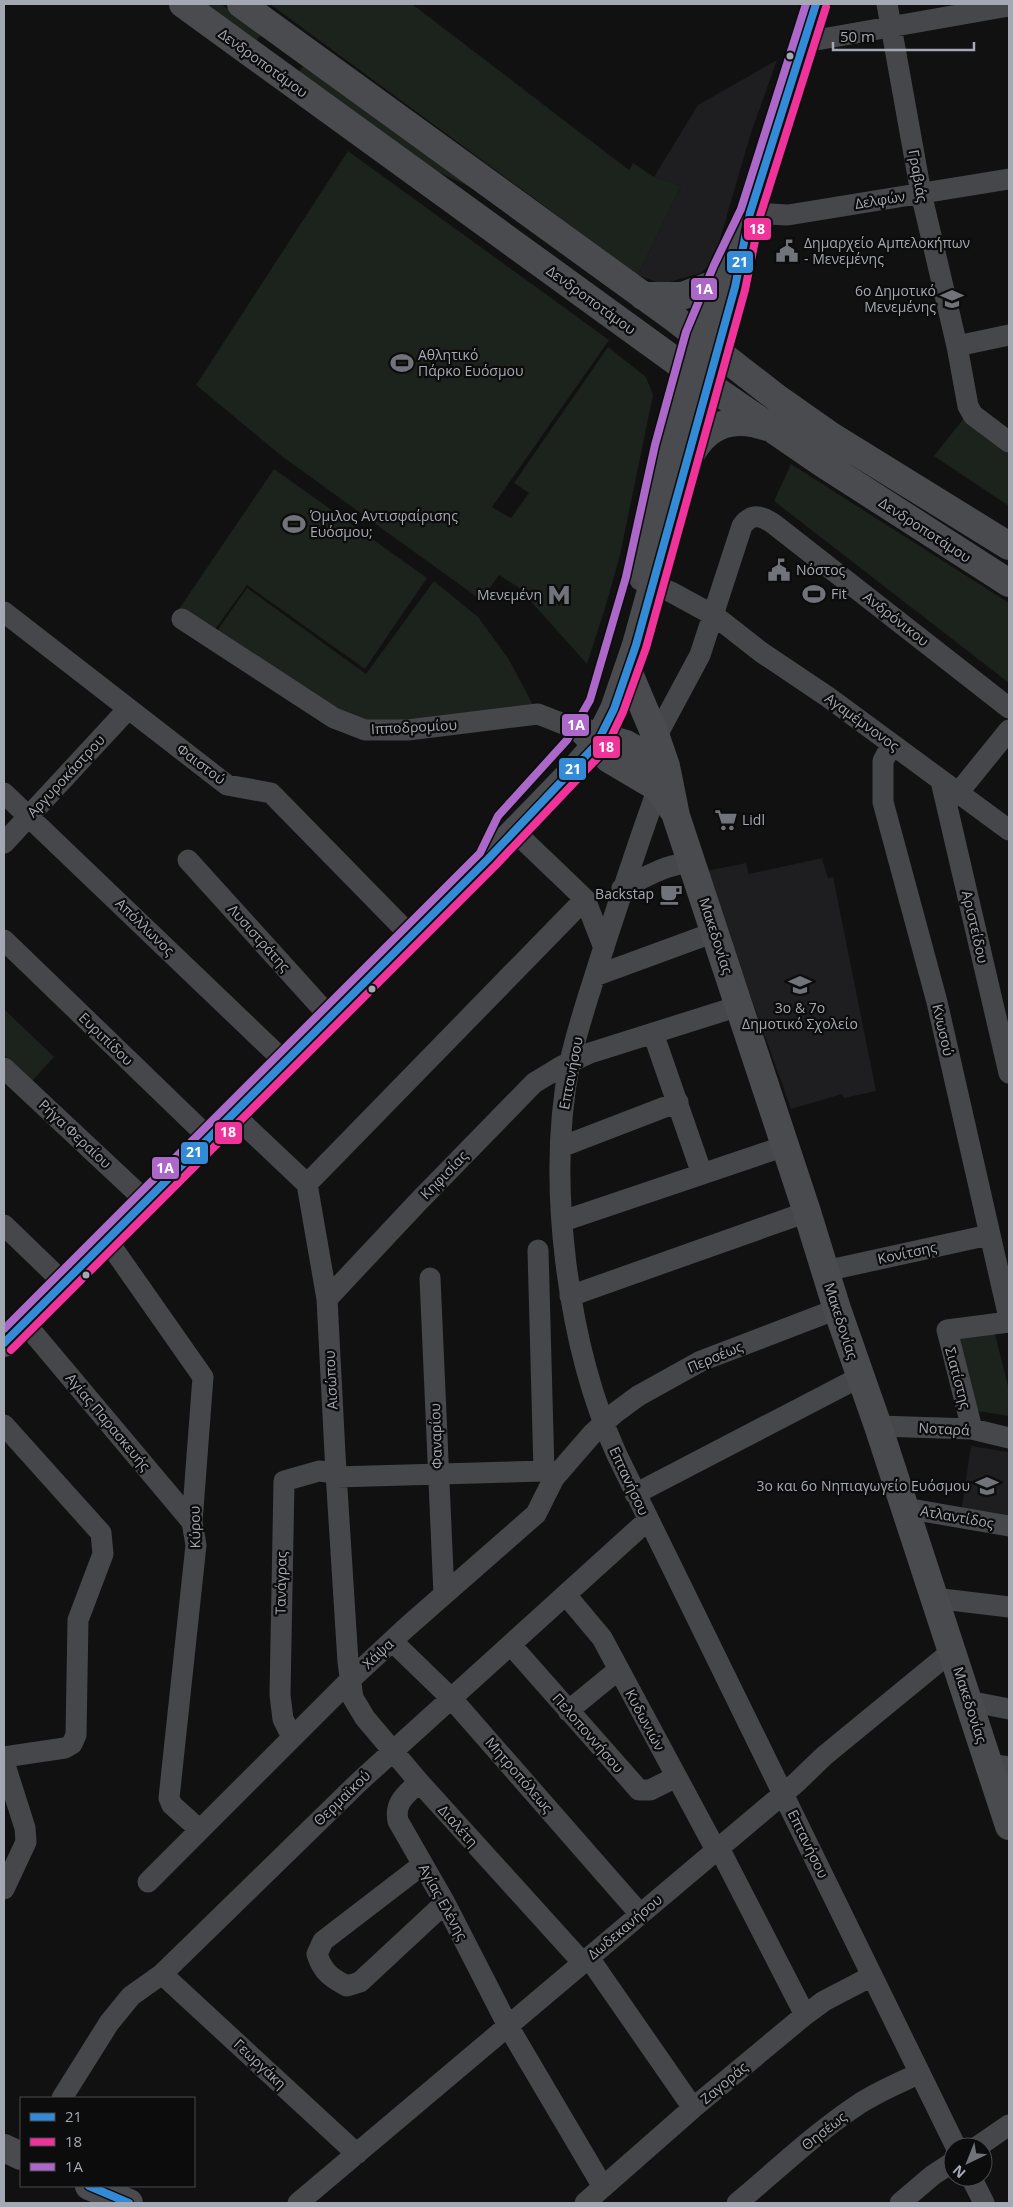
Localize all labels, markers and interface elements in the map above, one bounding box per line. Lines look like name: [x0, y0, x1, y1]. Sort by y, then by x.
scale bar: [833, 20, 974, 52]
street label: Δενδροποτάμου: [215, 24, 312, 101]
text: 50 m: [840, 26, 875, 46]
unlabelled marker: [785, 51, 795, 61]
street label: Γραβιάς: [905, 148, 932, 204]
street label: Δελφών: [853, 186, 906, 213]
line badge: 18: [743, 217, 772, 241]
text: 18: [749, 219, 765, 238]
place label: Δημαρχείο Αμπελοκήπων - Μενεμένης: [804, 233, 970, 268]
public building icon: Δημαρχείο Αμπελοκήπων - Μενεμένης: [774, 238, 800, 264]
line badge: 21: [726, 250, 754, 274]
text: 21: [732, 252, 748, 271]
street label: Δενδροποτάμου: [543, 261, 640, 338]
line badge: 1Α: [690, 277, 718, 301]
text: 1Α: [695, 279, 713, 298]
place label: 6ο Δημοτικό Μενεμένης: [855, 281, 936, 316]
school or university icon: 6ο Δημοτικό Μενεμένης: [939, 286, 965, 312]
place label: Αθλητικό Πάρκο Ευόσμου: [418, 345, 524, 380]
sports icon: Αθλητικό Πάρκο Ευόσμου: [389, 350, 415, 376]
street label: Δενδροποτάμου: [876, 493, 975, 566]
place label: Όμιλος Αντισφαίρισης Ευόσμου;: [309, 506, 458, 541]
sports icon: Όμιλος Αντισφαίρισης Ευόσμου;: [281, 511, 307, 537]
public building icon: Νόστος: [766, 557, 792, 583]
place label: Νόστος: [796, 560, 846, 579]
sports icon: Fit: [801, 581, 827, 607]
metro station icon: Μενεμένη: [546, 582, 572, 608]
place label: Fit: [831, 584, 847, 603]
place label: Μενεμένη: [477, 585, 542, 604]
street label: Ανδρόνικου: [860, 587, 933, 650]
street label: Αγαμέμνονος: [821, 688, 903, 755]
line badge: 1Α: [561, 713, 590, 737]
street label: Ιπποδρομίου: [370, 715, 457, 738]
text: 1Α: [567, 715, 585, 734]
street label: Αργυροκάστρου: [22, 730, 109, 821]
line badge: 18: [592, 735, 621, 759]
text: 18: [598, 737, 614, 756]
street label: Φαιστού: [173, 739, 230, 788]
line badge: 21: [558, 757, 587, 781]
text: 21: [565, 759, 581, 778]
supermarket icon: Lidl: [713, 807, 739, 833]
place label: Lidl: [742, 810, 765, 829]
cafe icon: Backstap: [658, 881, 684, 907]
place label: Backstap: [595, 884, 654, 903]
street label: Αριστείδου: [958, 889, 993, 965]
street label: Απόλλωνος: [112, 894, 179, 960]
street label: Μακεδονίας: [695, 895, 738, 977]
street label: Λυσιστράτης: [224, 900, 295, 976]
school or university icon: 3ο & 7ο Δημοτικό Σχολείο: [787, 972, 813, 998]
unlabelled marker: [367, 984, 377, 994]
place label: 3ο & 7ο Δημοτικό Σχολείο: [742, 998, 858, 1033]
street label: Κνωσού: [928, 1002, 959, 1058]
street label: Ευριπίδου: [75, 1008, 138, 1069]
street label: Επτανήσου: [554, 1035, 587, 1111]
street label: Ρήγα Φεραίου: [35, 1095, 116, 1172]
line badge: 18: [214, 1121, 243, 1145]
text: 18: [220, 1122, 236, 1141]
line badge: 21: [180, 1141, 209, 1165]
text: 21: [186, 1142, 202, 1161]
street label: Κηφισίας: [416, 1146, 472, 1203]
line badge: 1Α: [151, 1156, 180, 1180]
text: 1Α: [156, 1158, 174, 1177]
street label: Κονίτσης: [876, 1237, 938, 1268]
unlabelled marker: [81, 1270, 91, 1280]
street label: Μακεδονίας: [820, 1280, 863, 1362]
street label: Περσέως: [684, 1336, 745, 1377]
street label: Σιατίστης: [941, 1345, 976, 1411]
street label: Αισώπου: [319, 1350, 342, 1410]
street label: Αγίας Παρασκευής: [62, 1369, 155, 1475]
street label: Φαναρίου: [425, 1403, 446, 1469]
street label: Νοταρά: [918, 1418, 970, 1439]
street label: Επτανήσου: [605, 1443, 654, 1518]
school or university icon: 3ο και 6ο Νηπιαγωγείο Ευόσμου: [974, 1473, 1000, 1499]
place label: 3ο και 6ο Νηπιαγωγείο Ευόσμου: [756, 1476, 970, 1495]
street label: Ατλαντίδος: [919, 1501, 995, 1532]
street label: Κύρου: [185, 1506, 204, 1548]
street label: Τανάγρας: [270, 1551, 291, 1615]
street label: Χάψα: [358, 1634, 398, 1673]
street label: Μακεδονίας: [949, 1664, 992, 1746]
street label: Κυδωνιών: [621, 1686, 670, 1754]
street label: Πελοποννήσου: [549, 1689, 628, 1776]
street label: Μητροπόλεως: [481, 1733, 558, 1817]
street label: Θερμαϊκού: [309, 1766, 374, 1830]
street label: Διαλέτη: [434, 1800, 482, 1851]
street label: Επτανήσου: [784, 1806, 833, 1881]
street label: Αγίας Ελένης: [415, 1860, 472, 1944]
street label: Δωδεκανήσου: [583, 1890, 666, 1963]
street label: Γεωργάκη: [230, 2035, 291, 2093]
street label: Ζαγοράς: [696, 2057, 751, 2108]
legend: [20, 2097, 195, 2187]
text: 21: [65, 2106, 82, 2126]
street label: Θησέως: [797, 2107, 850, 2154]
text: 18: [65, 2131, 82, 2151]
north arrow: [943, 2137, 993, 2187]
text: 1Α: [65, 2156, 84, 2176]
text: N: [948, 2161, 969, 2183]

